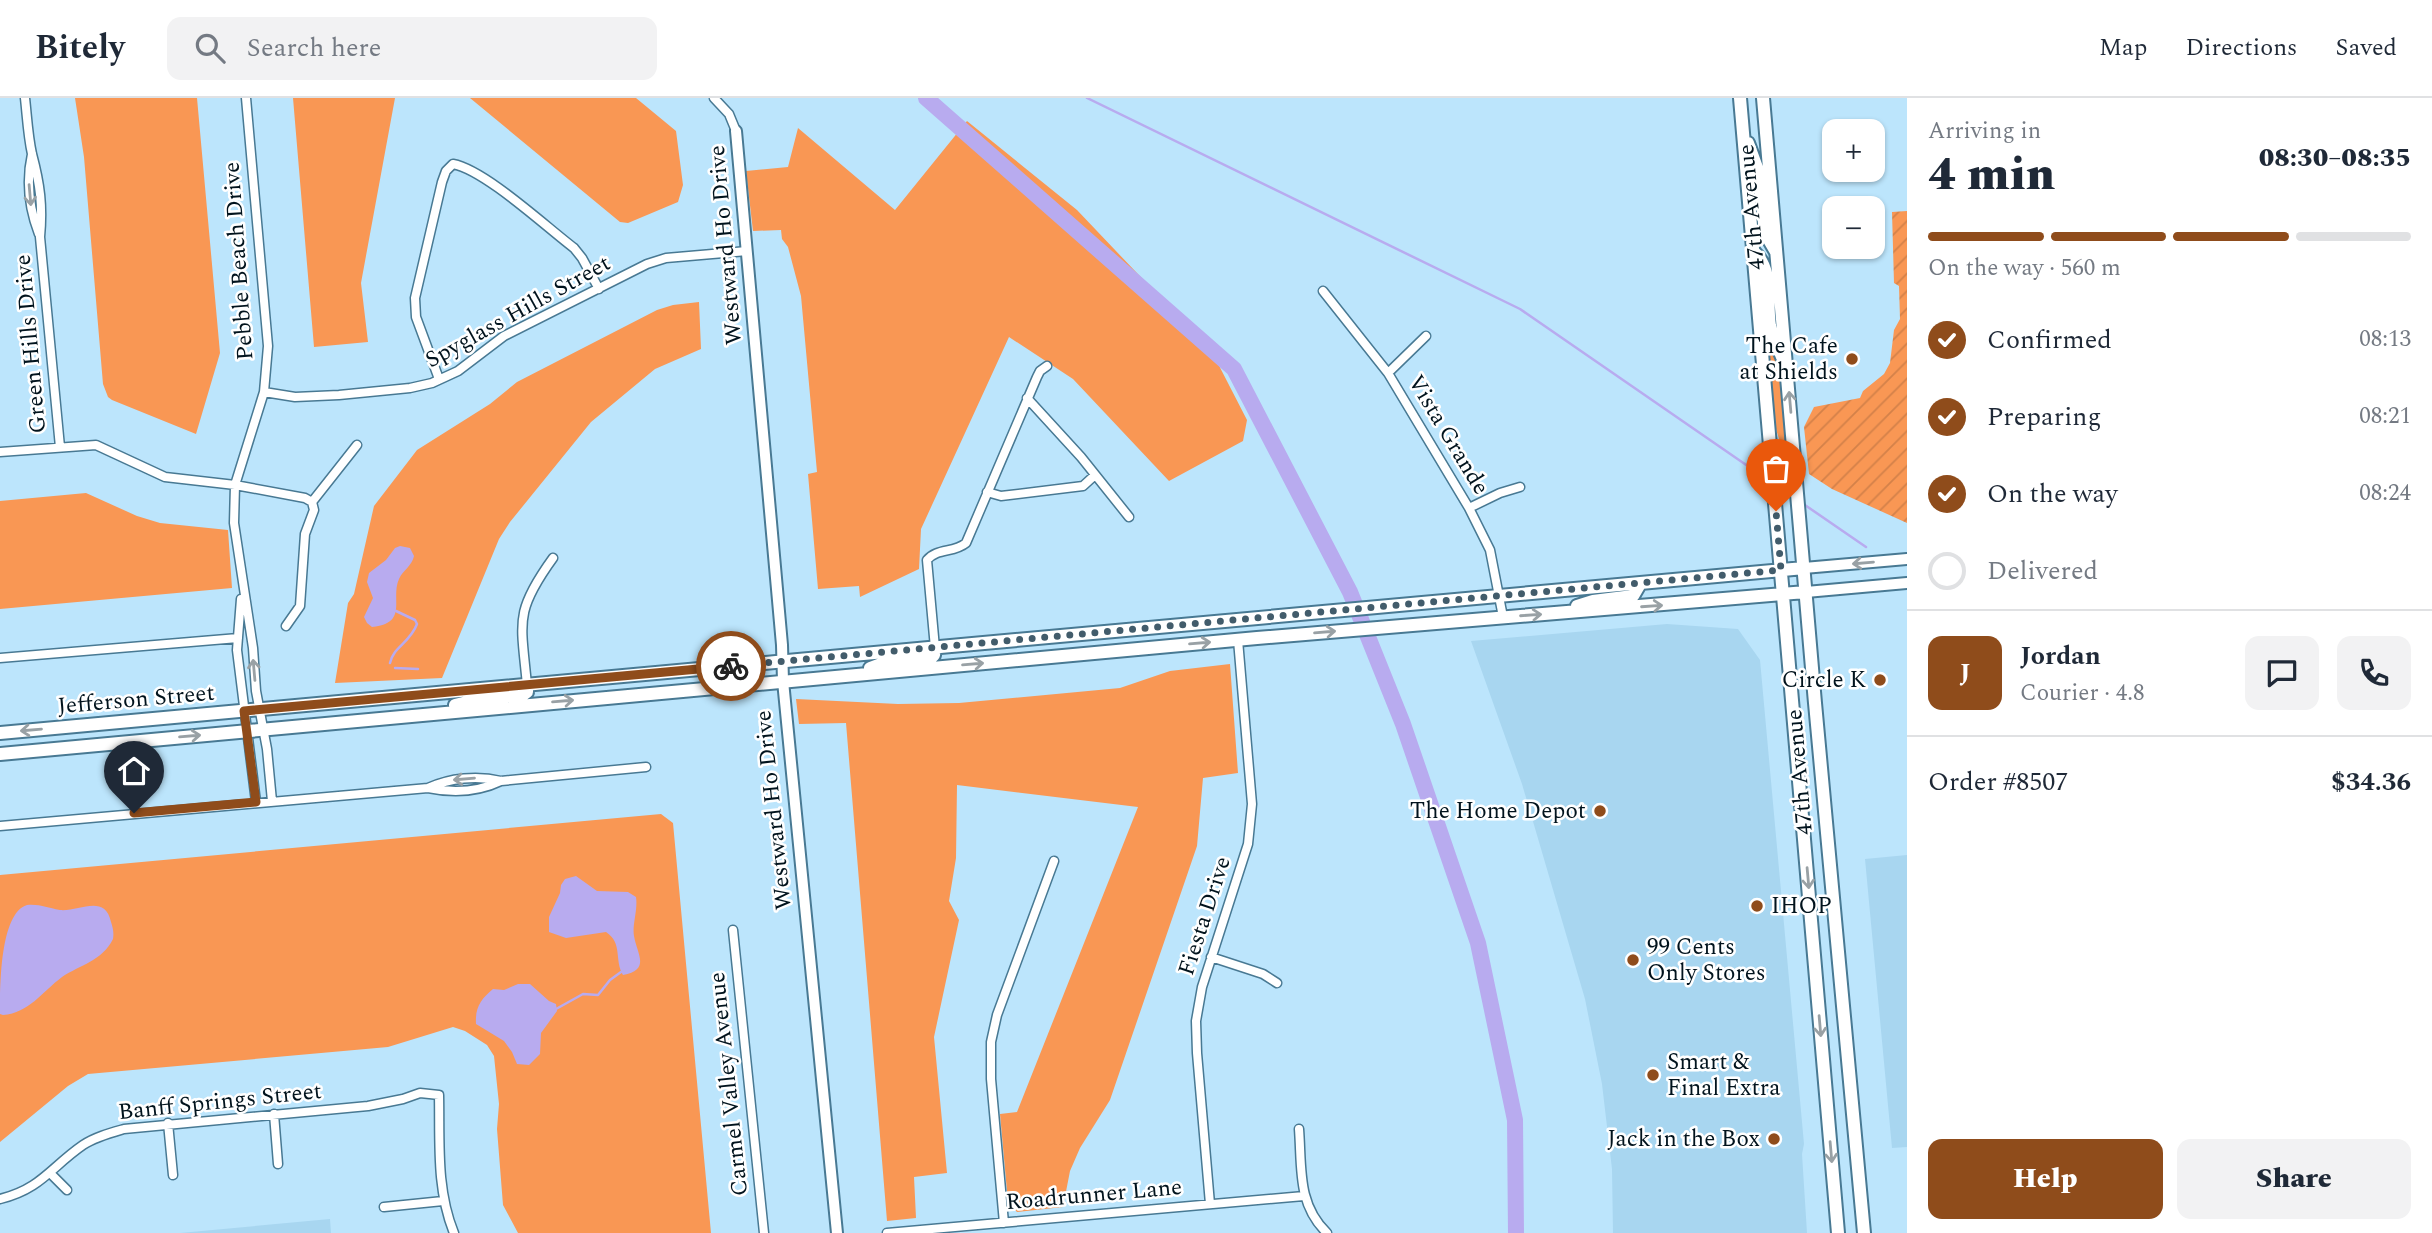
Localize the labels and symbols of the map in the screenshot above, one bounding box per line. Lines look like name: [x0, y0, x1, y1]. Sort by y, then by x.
street label: 47th Avenue: [1729, 143, 1775, 271]
street label: Westward Ho Drive: [700, 144, 752, 346]
street label: Pebble Beach Drive: [215, 161, 263, 361]
one-way arrow: [24, 183, 37, 206]
street label: Spyglass Hills Street: [419, 246, 617, 378]
street label: Green Hills Drive: [6, 253, 56, 435]
place label: The Cafe at Shields: [1739, 329, 1838, 390]
marker: The Cafe at Shields: [1844, 351, 1860, 367]
street label: Vista Grande: [1398, 368, 1498, 502]
one-way arrow: [1783, 391, 1796, 414]
pin: [1746, 439, 1806, 511]
one-way arrow: [1852, 557, 1875, 570]
one-way arrow: [1640, 599, 1662, 612]
one-way arrow: [1519, 608, 1542, 621]
one-way arrow: [1313, 625, 1336, 638]
courier: [696, 631, 766, 701]
one-way arrow: [1188, 636, 1210, 649]
one-way arrow: [961, 657, 984, 670]
one-way arrow: [247, 659, 260, 682]
place label: Circle K: [1782, 663, 1866, 698]
marker: Circle K: [1872, 672, 1888, 688]
street label: Jefferson Street: [56, 676, 216, 724]
one-way arrow: [551, 695, 574, 708]
street label: Westward Ho Drive: [746, 708, 802, 912]
street label: 47th Avenue: [1777, 708, 1823, 836]
one-way arrow: [21, 724, 43, 737]
one-way arrow: [178, 729, 201, 742]
pin: [104, 741, 164, 813]
one-way arrow: [453, 773, 476, 786]
place label: The Home Depot: [1410, 794, 1586, 829]
marker: The Home Depot: [1592, 803, 1608, 819]
street label: Fiesta Drive: [1169, 852, 1241, 980]
one-way arrow: [1802, 866, 1815, 889]
place label: IHOP: [1771, 889, 1832, 924]
marker: IHOP: [1749, 898, 1765, 914]
place label: 99 Cents Only Stores: [1647, 930, 1766, 991]
marker: 99 Cents Only Stores: [1625, 952, 1641, 968]
street label: Carmel Valley Avenue: [700, 970, 758, 1198]
one-way arrow: [1814, 1014, 1827, 1036]
place label: Smart & Final Extra: [1667, 1045, 1780, 1106]
marker: Smart & Final Extra: [1645, 1067, 1661, 1083]
street label: Banff Springs Street: [117, 1074, 323, 1130]
place label: Jack in the Box: [1607, 1122, 1760, 1157]
marker: Jack in the Box: [1766, 1131, 1782, 1147]
one-way arrow: [1825, 1140, 1838, 1163]
street label: Roadrunner Lane: [1004, 1170, 1184, 1220]

